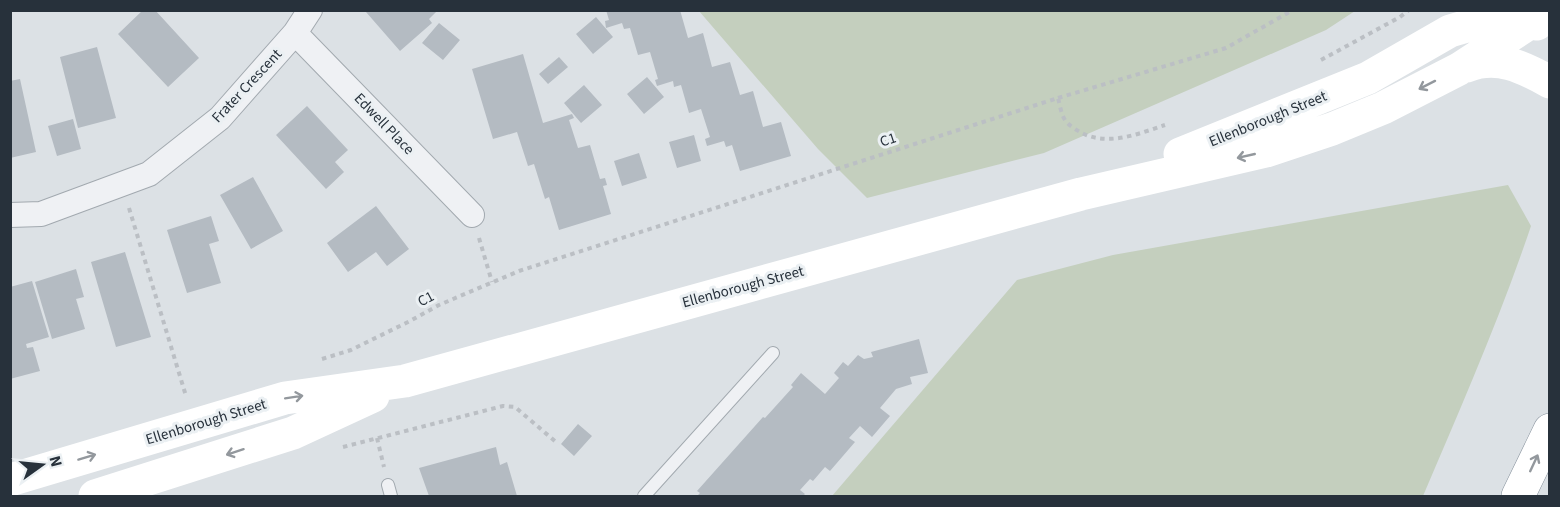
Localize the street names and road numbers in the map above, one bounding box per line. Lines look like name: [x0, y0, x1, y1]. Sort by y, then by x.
street label: Frater Crescent: [207, 44, 287, 128]
street label: Ellenborough Street: [1206, 86, 1330, 152]
street label: Edwell Place: [349, 88, 419, 160]
street label: C1: [877, 128, 899, 152]
street label: Ellenborough Street: [680, 261, 806, 313]
street label: C1: [414, 286, 438, 312]
street label: Ellenborough Street: [143, 394, 269, 450]

